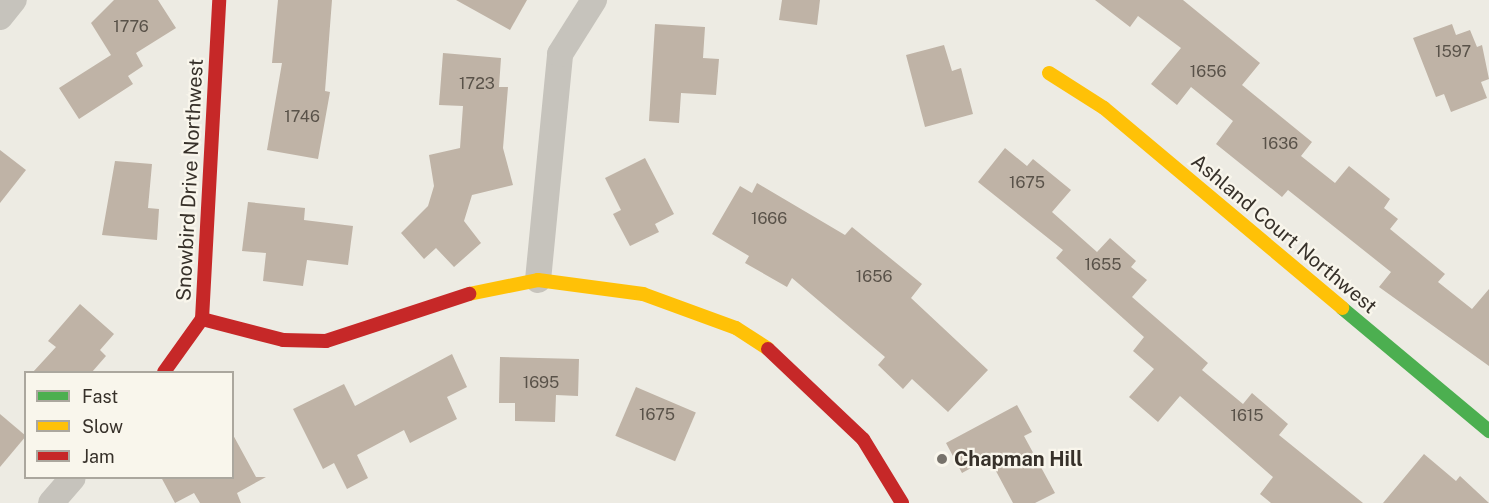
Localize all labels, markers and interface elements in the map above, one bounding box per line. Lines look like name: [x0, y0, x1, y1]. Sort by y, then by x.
house number: 1776: [113, 17, 149, 37]
house number: 1597: [1435, 42, 1471, 62]
street label: Snowbird Drive Northwest: [172, 58, 208, 302]
house number: 1656: [1190, 62, 1226, 82]
house number: 1723: [459, 74, 495, 94]
house number: 1746: [284, 107, 320, 127]
house number: 1636: [1262, 134, 1298, 154]
street label: Ashland Court Northwest: [1186, 149, 1382, 319]
house number: 1675: [1009, 173, 1045, 193]
house number: 1666: [751, 209, 787, 229]
house number: 1655: [1085, 255, 1121, 275]
house number: 1656: [856, 267, 892, 287]
legend: [24, 371, 234, 479]
house number: 1695: [523, 373, 559, 393]
text: Fast: [82, 386, 118, 407]
house number: 1675: [639, 405, 675, 425]
house number: 1615: [1230, 406, 1264, 426]
text: Slow: [82, 416, 123, 437]
text: Jam: [82, 446, 115, 467]
place label: Chapman Hill: [954, 447, 1083, 471]
marker: Chapman Hill: [935, 452, 949, 466]

